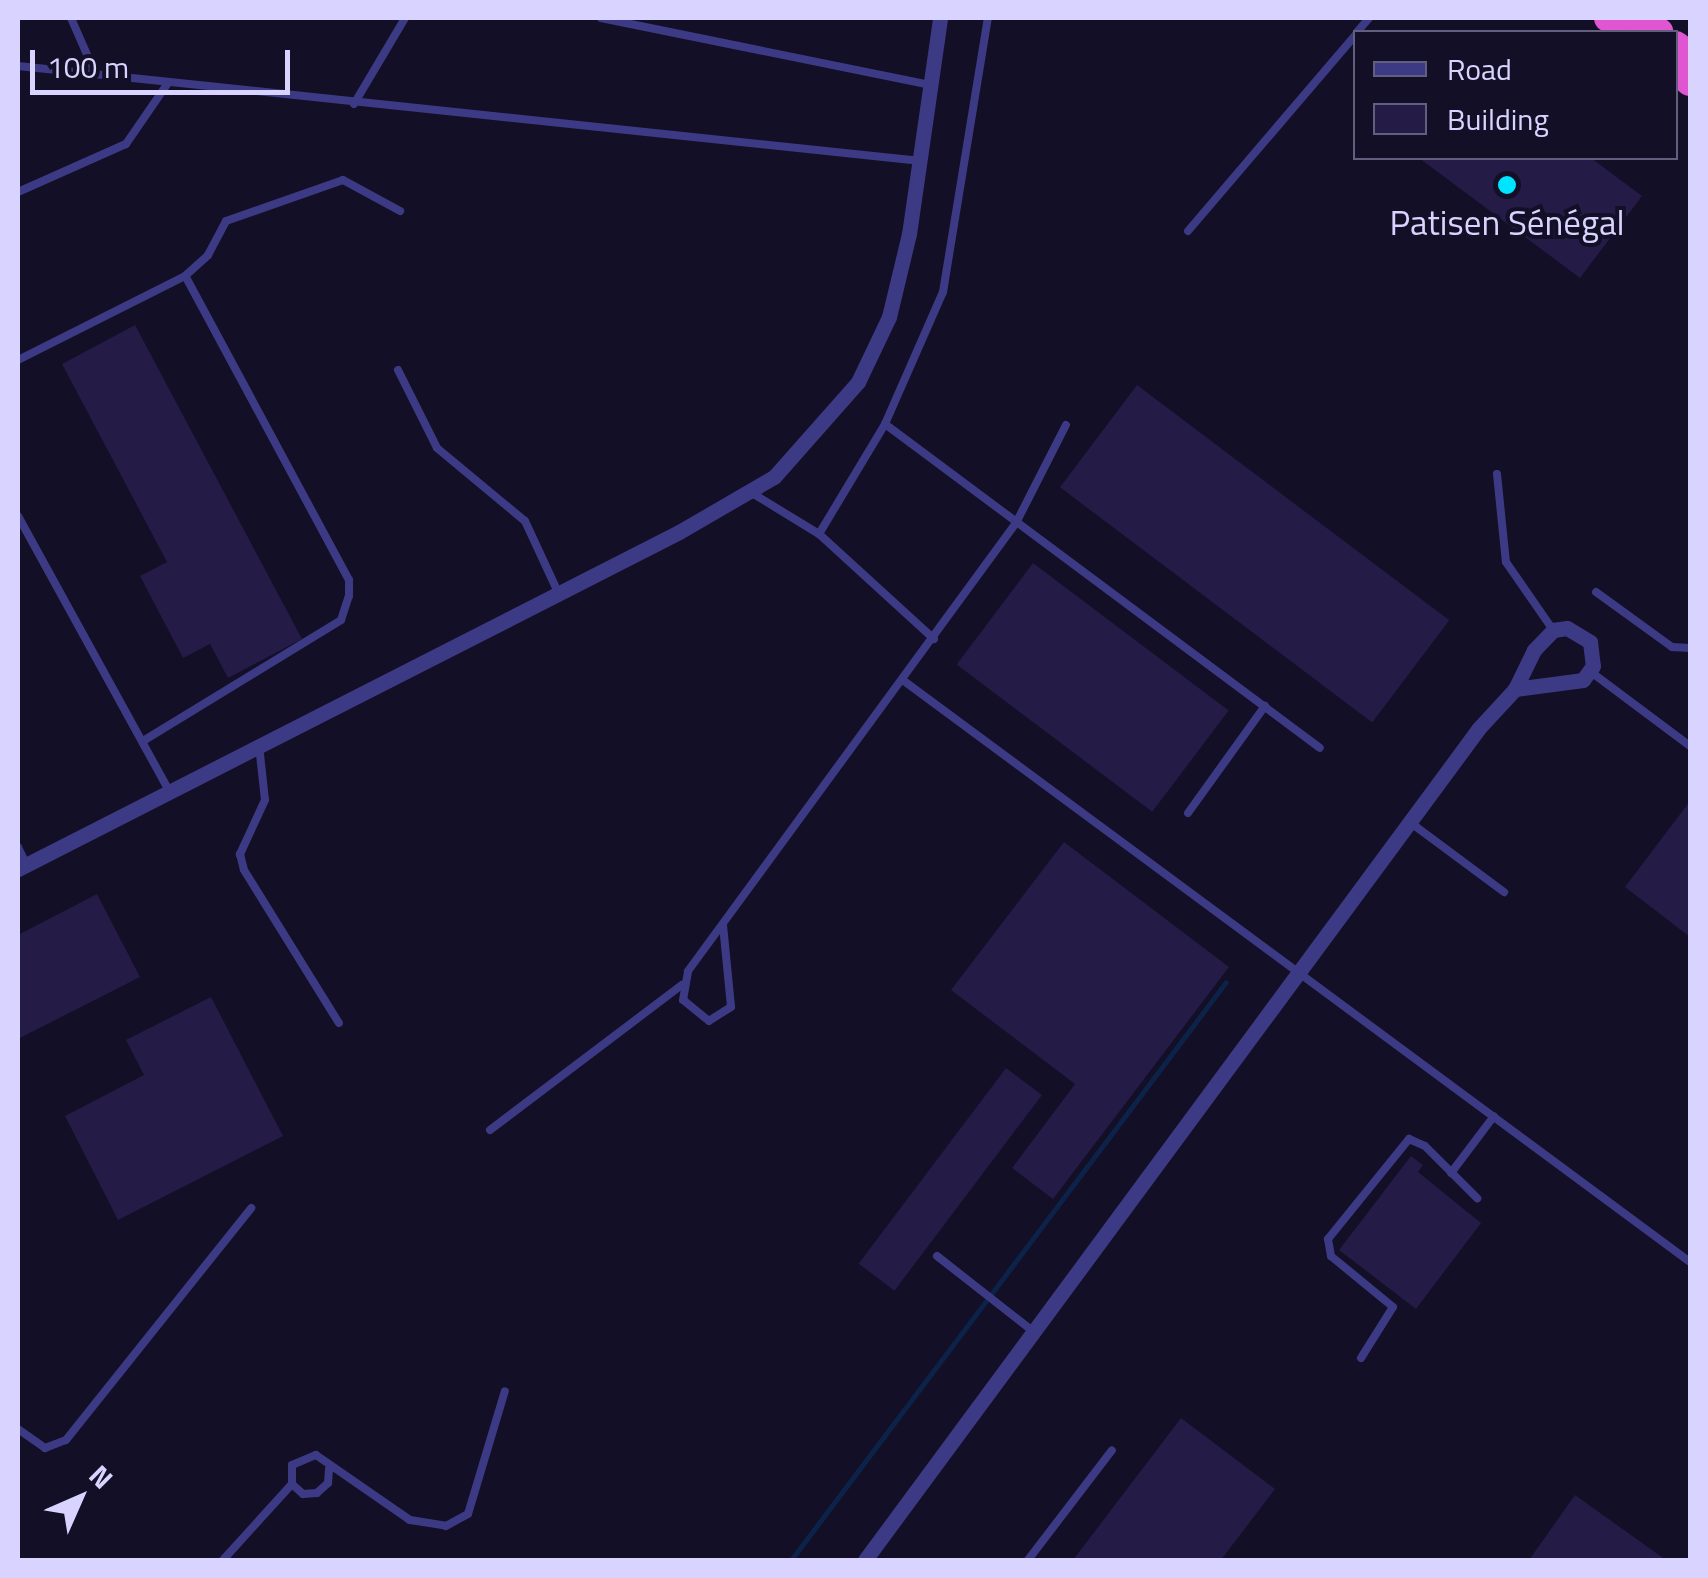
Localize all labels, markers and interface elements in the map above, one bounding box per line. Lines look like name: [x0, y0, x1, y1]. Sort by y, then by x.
scale bar: [35, 30, 295, 92]
legend: [1353, 30, 1678, 160]
text: 100 m: [47, 44, 129, 90]
text: Road: [1447, 46, 1512, 92]
text: Building: [1447, 96, 1549, 142]
marker: Patisen Sénégal: [1496, 174, 1518, 196]
place label: Patisen Sénégal: [1389, 201, 1625, 243]
north arrow: [30, 1448, 130, 1548]
text: N: [80, 1454, 124, 1498]

